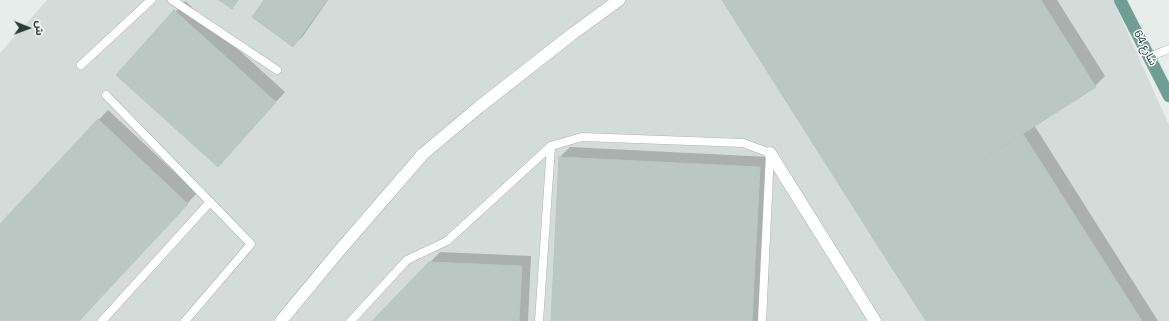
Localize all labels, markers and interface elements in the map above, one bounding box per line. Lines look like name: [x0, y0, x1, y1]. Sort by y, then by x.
north arrow: [8, 8, 48, 48]
text: ش: [33, 21, 47, 36]
street label: شارع 64: [1131, 28, 1159, 68]

